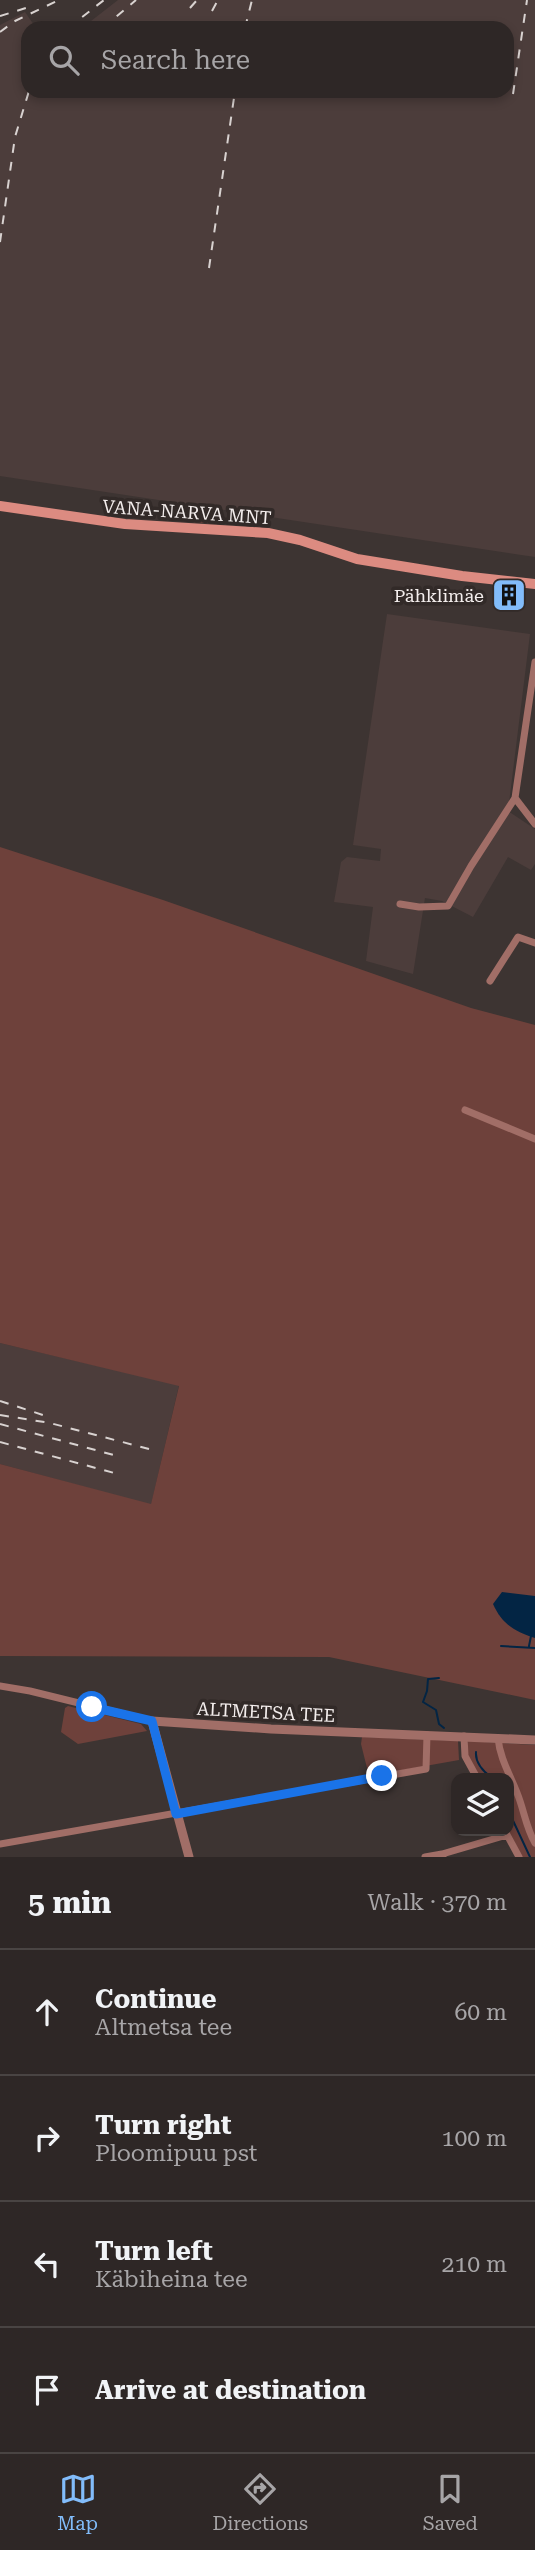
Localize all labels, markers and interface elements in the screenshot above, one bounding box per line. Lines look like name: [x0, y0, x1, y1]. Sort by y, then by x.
search box: [21, 21, 514, 98]
icon: search: [45, 41, 83, 79]
text: Search here: [101, 45, 250, 75]
street label: VANA-NARVA MNT: [102, 496, 272, 528]
building icon: Pähklimäe: [490, 576, 528, 614]
place label: Pähklimäe: [394, 585, 484, 606]
route start: [76, 1691, 107, 1722]
street label: ALTMETSA TEE: [196, 1698, 336, 1726]
route end: [366, 1760, 397, 1791]
map controls: [451, 1773, 514, 1836]
button: layers: [451, 1773, 514, 1836]
text: 5 min: [28, 1885, 111, 1920]
text: Walk · 370 m: [368, 1889, 507, 1916]
text: Continue: [95, 1984, 217, 2014]
icon: ahead: [28, 1993, 66, 2031]
text: 60 m: [454, 1999, 507, 2026]
text: Altmetsa tee: [95, 2014, 232, 2041]
text: Turn right: [95, 2110, 231, 2140]
icon: right: [28, 2119, 66, 2157]
text: 100 m: [442, 2125, 507, 2152]
text: Ploomipuu pst: [95, 2140, 257, 2167]
text: Turn left: [95, 2236, 213, 2266]
icon: left: [28, 2245, 66, 2283]
text: 210 m: [442, 2251, 507, 2278]
text: Käbiheina tee: [95, 2266, 248, 2293]
icon: arrive: [28, 2371, 66, 2409]
text: Arrive at destination: [95, 2375, 366, 2405]
tab: Map: [57, 2470, 98, 2535]
tab: Directions: [212, 2470, 308, 2535]
tab: Saved: [423, 2470, 478, 2535]

